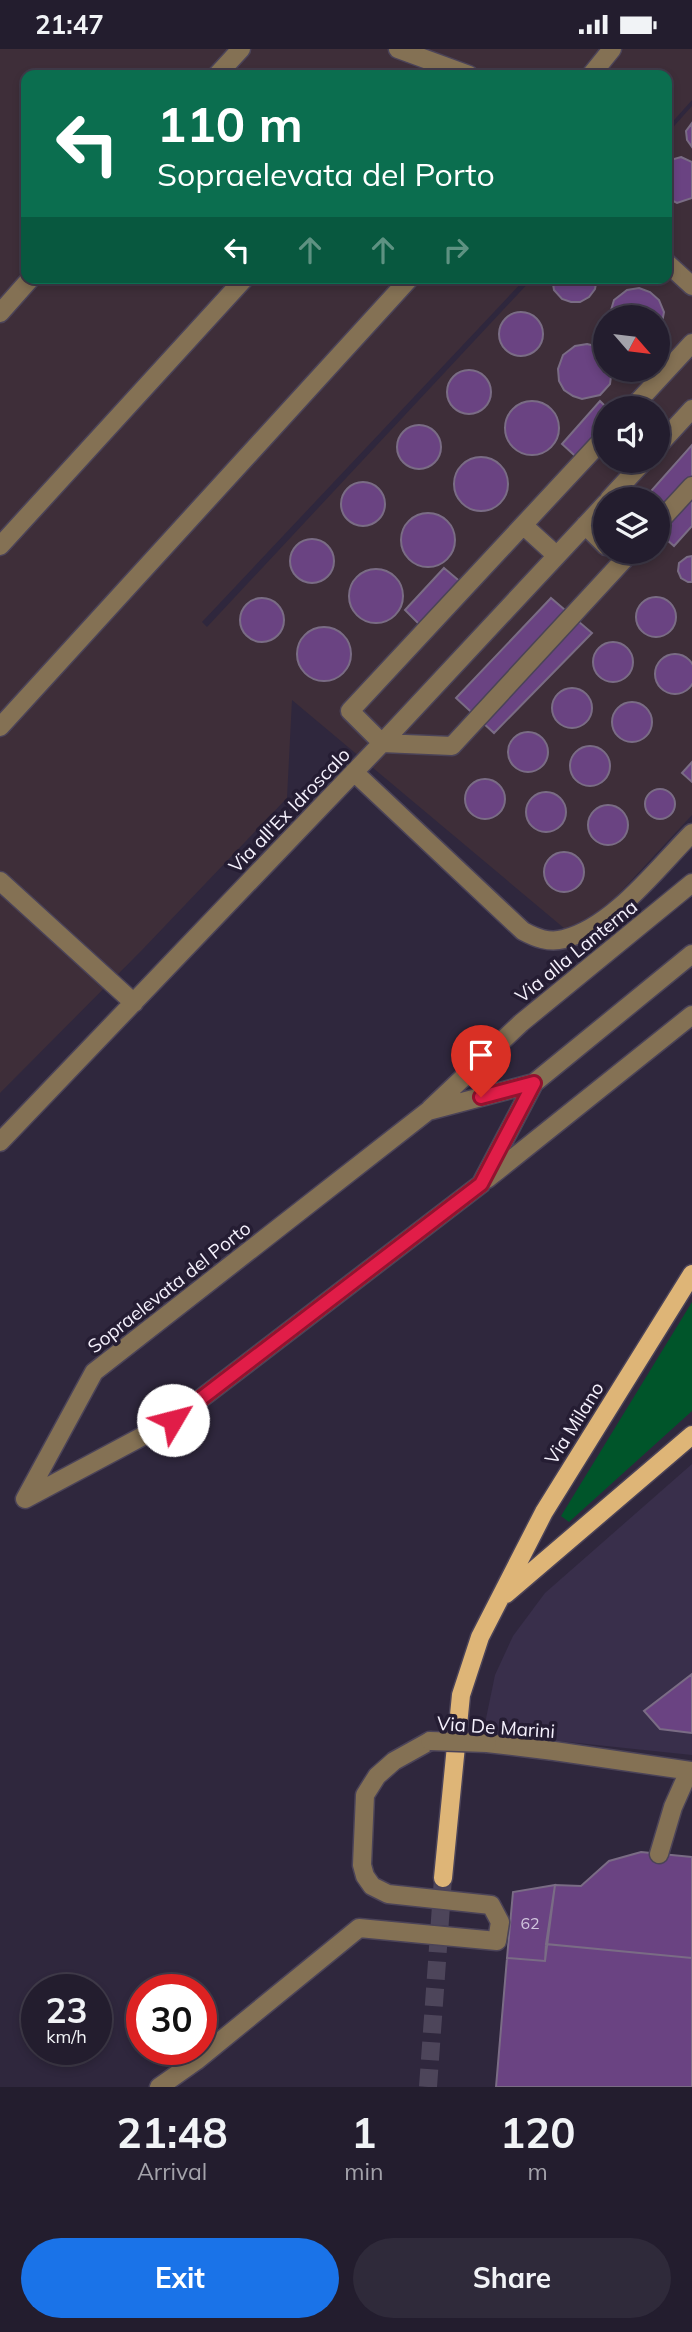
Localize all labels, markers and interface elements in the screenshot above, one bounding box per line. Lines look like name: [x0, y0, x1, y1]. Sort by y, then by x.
text: 21:47: [35, 8, 104, 41]
text: 110 m: [157, 93, 303, 154]
icon: left: [42, 98, 133, 189]
text: Sopraelevata del Porto: [157, 154, 495, 194]
icon: left: [218, 231, 256, 269]
icon: ahead: [291, 231, 329, 269]
icon: ahead: [364, 231, 402, 269]
icon: right: [437, 231, 475, 269]
north arrow: [593, 305, 670, 381]
map controls: [593, 305, 670, 564]
button: sound: [593, 396, 670, 473]
button: layers: [593, 487, 670, 564]
street label: Via all'Ex Idroscalo: [223, 742, 355, 878]
street label: Via alla Lanterna: [510, 894, 642, 1008]
pin: [451, 1025, 511, 1097]
icon: arrive: [462, 1036, 500, 1074]
street label: Sopraelevata del Porto: [83, 1216, 255, 1358]
street label: Via Milano: [539, 1377, 609, 1469]
position arrow: [136, 1383, 210, 1457]
street label: Via De Marini: [436, 1711, 556, 1743]
house number: 62: [520, 1913, 540, 1933]
speed limit sign: 30: [126, 1974, 217, 2065]
text: 23: [45, 1988, 88, 2032]
text: km/h: [46, 2025, 87, 2048]
text: 21:48: [117, 2106, 228, 2159]
text: 1: [351, 2106, 376, 2159]
text: 120: [500, 2106, 575, 2159]
text: Arrival: [137, 2157, 207, 2186]
text: min: [344, 2157, 383, 2186]
text: m: [528, 2157, 548, 2186]
button: Exit: [21, 2238, 339, 2318]
button: Share: [353, 2238, 671, 2318]

